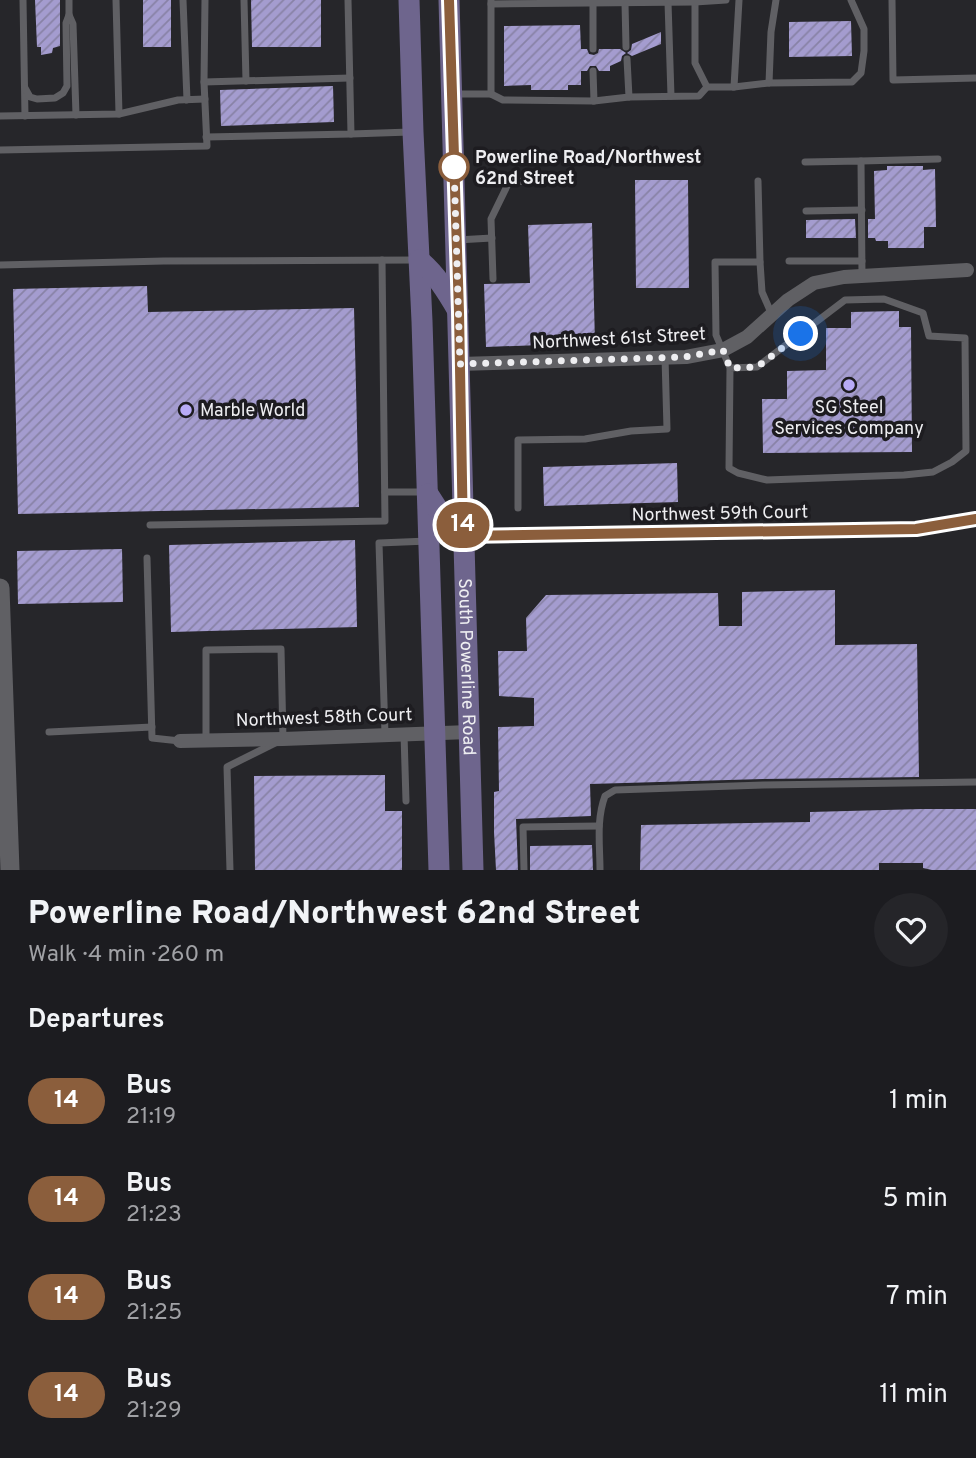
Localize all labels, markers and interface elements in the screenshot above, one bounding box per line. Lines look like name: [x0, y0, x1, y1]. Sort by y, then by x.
place label: Powerline Road/Northwest 62nd Street: [475, 147, 701, 191]
marker: Powerline Road/Northwest 62nd Street: [439, 152, 469, 182]
your location: [783, 316, 818, 351]
street label: Northwest 61st Street: [532, 323, 706, 356]
marker: SG Steel Services Company: [841, 377, 857, 393]
place label: SG Steel Services Company: [774, 397, 924, 441]
place label: Marble World: [200, 400, 305, 423]
marker: Marble World: [178, 402, 194, 418]
street label: Northwest 59th Court: [632, 501, 809, 528]
line badge: 14: [432, 502, 494, 548]
text: 14: [450, 510, 476, 540]
street label: South Powerline Road: [452, 578, 480, 756]
street label: Northwest 58th Court: [235, 704, 413, 733]
button: heart: [874, 893, 948, 967]
text: Powerline Road/Northwest 62nd Street: [28, 894, 640, 936]
text: Walk · 4 min · 260 m: [28, 941, 224, 970]
text: Departures: [28, 1004, 165, 1037]
text: Bus: [126, 1070, 172, 1103]
text: 1 min: [889, 1085, 948, 1118]
text: 14: [54, 1086, 79, 1116]
text: 21:19: [126, 1103, 176, 1132]
text: Bus: [126, 1168, 172, 1201]
text: 5 min: [882, 1183, 948, 1216]
text: 14: [54, 1184, 79, 1214]
text: 21:23: [126, 1201, 182, 1230]
text: Bus: [126, 1266, 172, 1299]
text: 7 min: [886, 1281, 948, 1314]
text: 14: [54, 1282, 79, 1312]
text: 21:25: [126, 1299, 182, 1328]
text: Bus: [126, 1364, 172, 1397]
text: 11 min: [879, 1379, 948, 1412]
text: 14: [54, 1380, 79, 1410]
text: 21:29: [126, 1397, 182, 1426]

